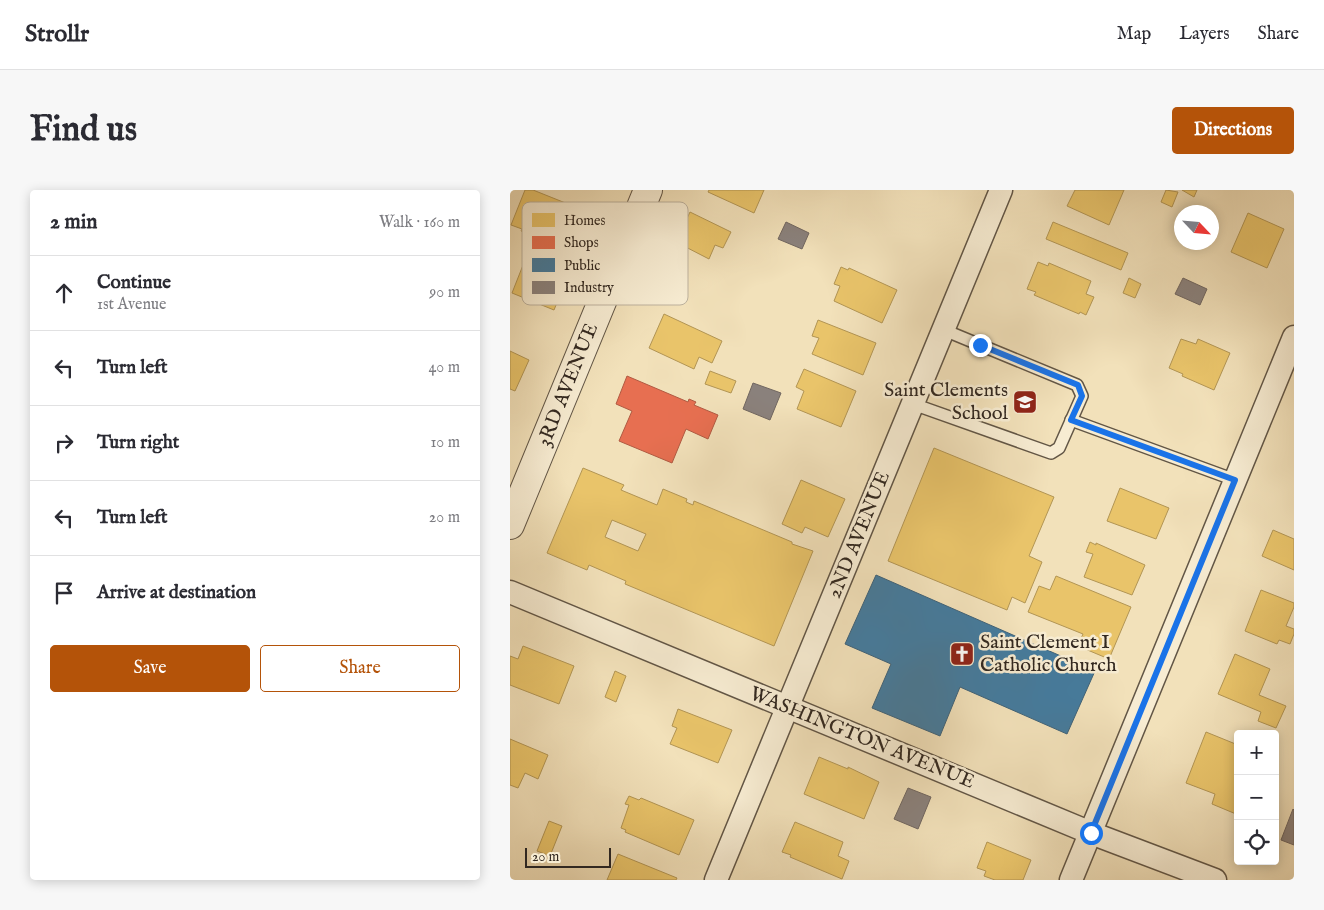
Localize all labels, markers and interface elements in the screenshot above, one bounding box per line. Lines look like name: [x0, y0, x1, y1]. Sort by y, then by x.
text: Strollr: [25, 19, 89, 50]
text: Map: [1117, 23, 1151, 46]
text: Layers: [1179, 23, 1230, 46]
text: Share: [1258, 23, 1299, 46]
button: Directions: [1172, 107, 1294, 154]
text: Find us: [30, 108, 137, 153]
legend: [522, 202, 688, 305]
north arrow: [1174, 205, 1219, 250]
text: 2 min: [50, 209, 97, 236]
text: Homes: [564, 212, 606, 230]
text: Walk · 160 m: [379, 213, 460, 233]
text: Shops: [564, 234, 599, 252]
text: Public: [564, 257, 600, 275]
text: Continue: [97, 271, 171, 295]
icon: ahead: [50, 279, 78, 307]
text: Industry: [564, 279, 614, 297]
text: 90 m: [429, 283, 460, 303]
text: 1st Avenue: [97, 295, 166, 315]
street label: 3RD AVENUE: [532, 320, 604, 450]
route end: [969, 334, 992, 357]
icon: left: [50, 354, 78, 382]
text: Turn left: [97, 356, 168, 380]
text: 40 m: [428, 358, 460, 378]
place label: Saint Clements School: [884, 378, 1009, 426]
school or university icon: Saint Clements School: [1012, 389, 1038, 415]
icon: right: [50, 429, 78, 457]
text: Turn right: [97, 431, 179, 455]
text: 10 m: [430, 433, 460, 453]
street label: 2ND AVENUE: [822, 468, 896, 602]
icon: left: [50, 504, 78, 532]
text: Turn left: [97, 506, 168, 530]
text: 20 m: [429, 508, 460, 528]
icon: arrive: [50, 579, 78, 607]
text: Arrive at destination: [97, 581, 256, 605]
place label: Saint Clement I Catholic Church: [980, 630, 1117, 678]
church icon: Saint Clement I Catholic Church: [949, 641, 975, 667]
button: Save: [50, 645, 250, 692]
button: Share: [260, 645, 460, 692]
street label: WASHINGTON AVENUE: [746, 681, 978, 795]
map controls: [1234, 730, 1279, 865]
button: +: [1234, 730, 1279, 775]
button: −: [1234, 775, 1279, 820]
button: locate: [1234, 820, 1279, 865]
route start: [1080, 822, 1103, 845]
scale bar: [525, 845, 611, 868]
text: 20 m: [532, 848, 559, 866]

